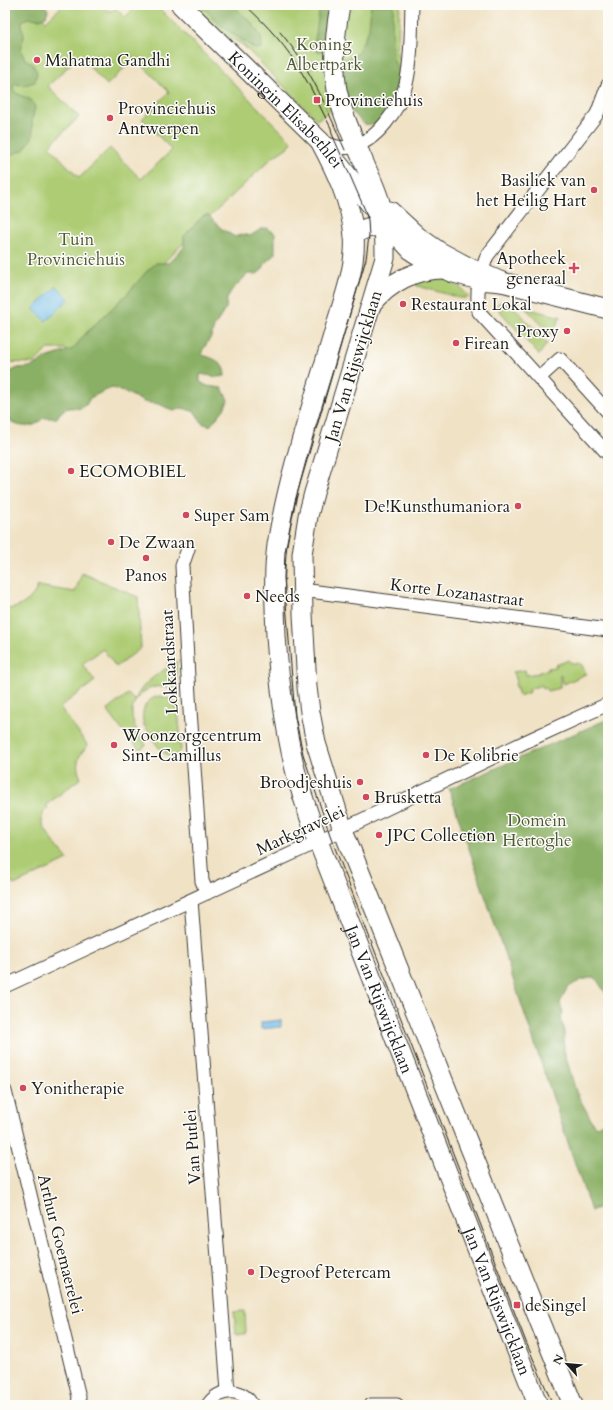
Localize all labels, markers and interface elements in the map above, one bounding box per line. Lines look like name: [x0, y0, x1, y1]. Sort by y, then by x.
park label: Koning Albertpark: [286, 33, 363, 76]
street label: Koningin Elisabethlei: [223, 46, 348, 173]
place label: Mahatma Gandhi: [45, 49, 171, 72]
marker: Mahatma Gandhi: [32, 55, 42, 65]
place label: Provinciehuis: [325, 89, 423, 112]
marker: Provinciehuis: [312, 95, 322, 105]
place label: Provinciehuis Antwerpen: [118, 97, 216, 140]
marker: Provinciehuis Antwerpen: [105, 113, 115, 123]
place label: Basiliek van het Heilig Hart: [476, 169, 587, 212]
marker: Basiliek van het Heilig Hart: [589, 185, 599, 195]
park label: Tuin Provinciehuis: [27, 228, 125, 271]
place label: Apotheek generaal: [496, 247, 567, 290]
marker: Apotheek generaal: [569, 263, 579, 273]
street label: Jan Van Rijswijcklaan: [319, 287, 388, 448]
place label: Restaurant Lokal: [411, 293, 532, 316]
marker: Restaurant Lokal: [398, 299, 408, 309]
place label: Proxy: [516, 320, 559, 343]
marker: Proxy: [562, 326, 572, 336]
place label: Firean: [464, 332, 510, 355]
marker: Firean: [451, 338, 461, 348]
place label: ECOMOBIEL: [79, 460, 187, 483]
marker: ECOMOBIEL: [66, 466, 76, 476]
place label: De!Kunsthumaniora: [364, 495, 511, 518]
marker: De!Kunsthumaniora: [513, 501, 523, 511]
place label: Super Sam: [194, 504, 270, 527]
marker: Super Sam: [181, 510, 191, 520]
place label: De Zwaan: [119, 531, 196, 554]
marker: De Zwaan: [106, 537, 116, 547]
marker: Panos: [141, 553, 151, 563]
place label: Panos: [125, 564, 167, 587]
street label: Korte Lozanastraat: [389, 573, 526, 612]
place label: Needs: [255, 585, 300, 608]
marker: Needs: [242, 591, 252, 601]
street label: Lokkaardstraat: [155, 608, 184, 715]
place label: Woonzorgcentrum Sint-Camillus: [121, 724, 262, 767]
marker: Woonzorgcentrum Sint-Camillus: [109, 740, 119, 750]
place label: De Kolibrie: [434, 744, 519, 767]
marker: De Kolibrie: [421, 750, 431, 760]
place label: Broodjeshuis: [259, 771, 352, 794]
marker: Broodjeshuis: [355, 777, 365, 787]
place label: Brusketta: [374, 786, 442, 809]
marker: Brusketta: [361, 792, 371, 802]
street label: Markgravelei: [252, 800, 348, 861]
park label: Domein Hertoghe: [502, 809, 572, 852]
place label: JPC Collection: [384, 824, 496, 847]
marker: JPC Collection: [374, 830, 384, 840]
street label: Jan Van Rijswijcklaan: [339, 919, 419, 1077]
place label: Yonitherapie: [31, 1077, 125, 1100]
marker: Yonitherapie: [18, 1083, 28, 1093]
street label: Van Putlei: [178, 1108, 207, 1186]
street label: Arthur Goemaerelei: [32, 1172, 89, 1317]
street label: Jan Van Rijswijcklaan: [457, 1221, 536, 1379]
place label: Degroof Petercam: [259, 1261, 392, 1284]
marker: Degroof Petercam: [246, 1267, 256, 1277]
place label: deSingel: [525, 1294, 587, 1317]
marker: deSingel: [512, 1300, 522, 1310]
north arrow: [547, 1344, 587, 1384]
text: N: [550, 1352, 568, 1367]

